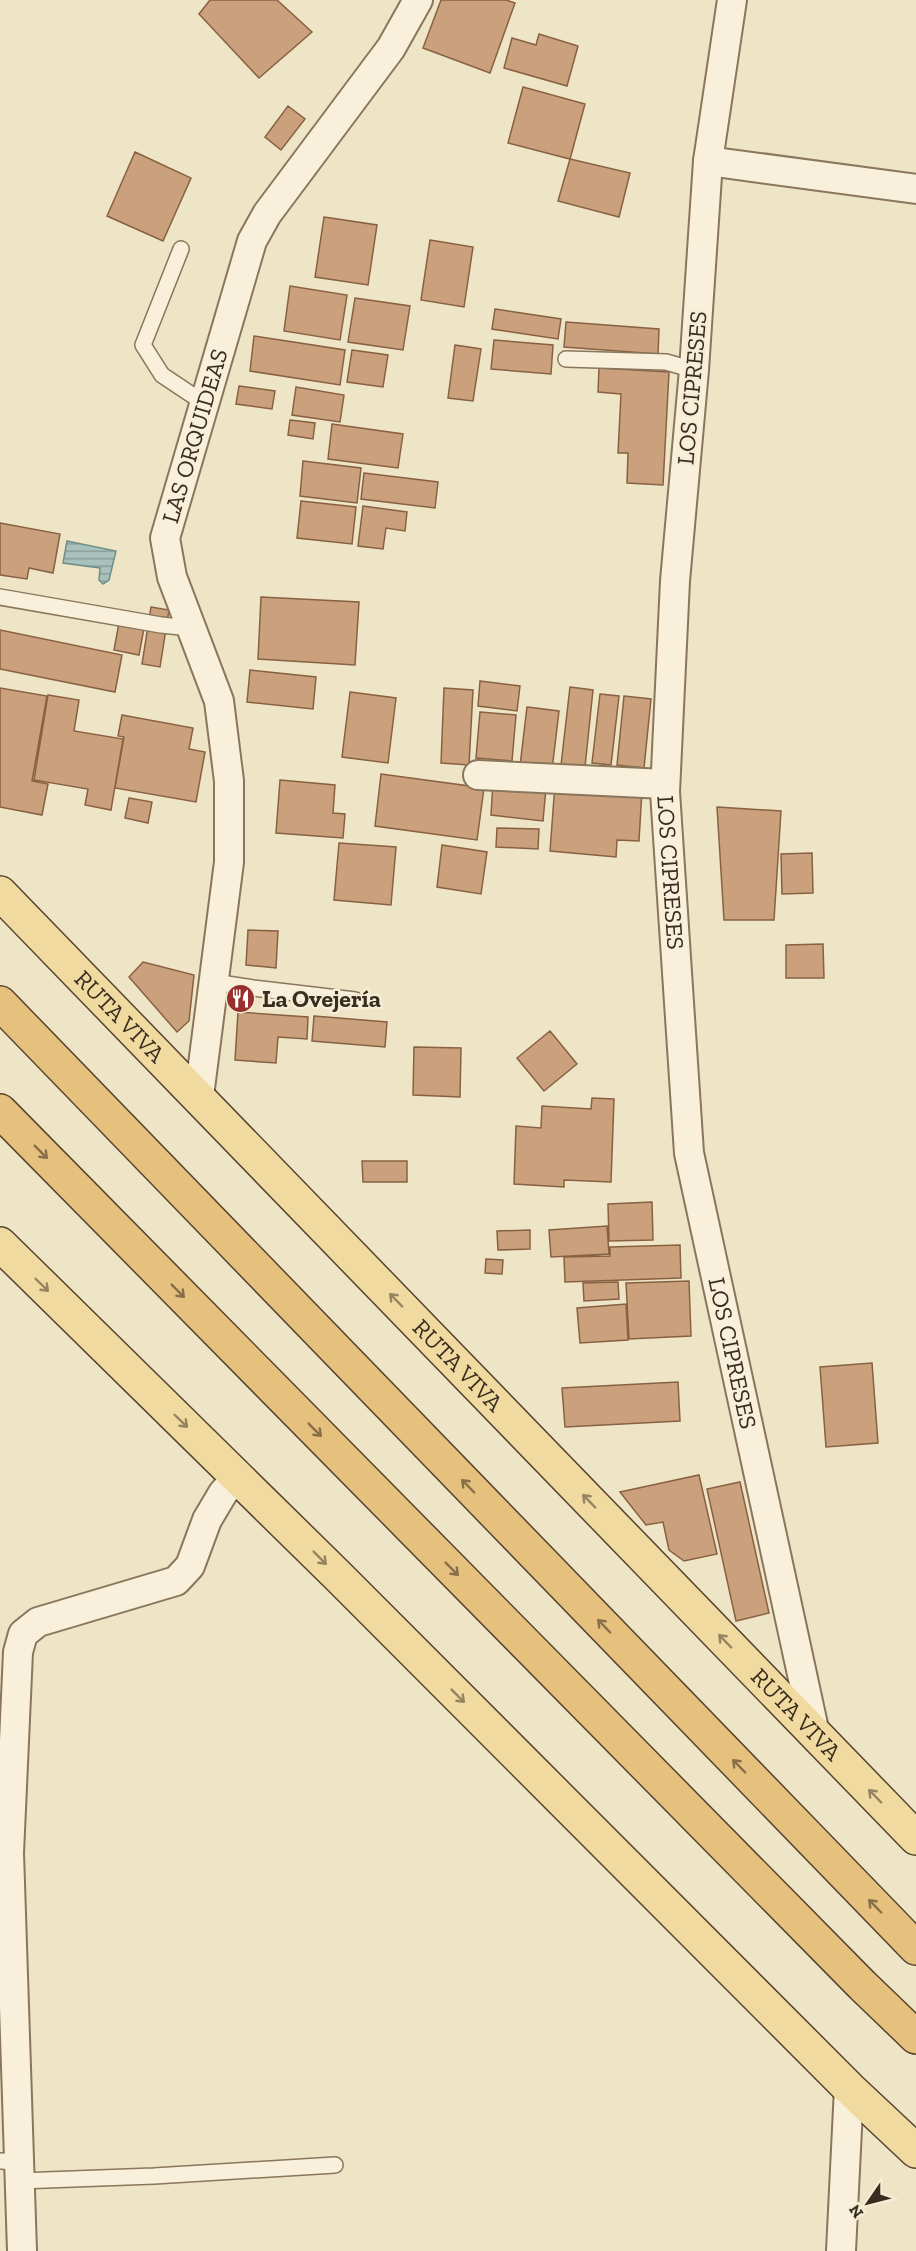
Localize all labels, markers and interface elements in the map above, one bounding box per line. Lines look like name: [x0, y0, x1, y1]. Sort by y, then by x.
street label: LOS CIPRESES: [670, 310, 713, 466]
street label: LAS ORQUIDEAS: [155, 345, 234, 526]
street label: LOS CIPRESES: [651, 794, 690, 950]
street label: RUTA VIVA: [69, 964, 172, 1069]
restaurant icon: La Ovejería: [225, 983, 257, 1015]
place label: La Ovejería: [262, 984, 381, 1013]
one-way arrow: [34, 1145, 48, 1160]
street label: LOS CIPRESES: [702, 1275, 763, 1432]
one-way arrow: [34, 1277, 49, 1292]
one-way arrow: [171, 1284, 185, 1299]
one-way arrow: [389, 1293, 403, 1308]
street label: RUTA VIVA: [407, 1313, 510, 1418]
one-way arrow: [173, 1414, 188, 1429]
one-way arrow: [307, 1423, 322, 1438]
one-way arrow: [461, 1479, 475, 1494]
one-way arrow: [582, 1493, 597, 1508]
one-way arrow: [312, 1551, 327, 1566]
one-way arrow: [444, 1562, 459, 1576]
one-way arrow: [596, 1619, 611, 1634]
one-way arrow: [718, 1634, 732, 1649]
street label: RUTA VIVA: [745, 1662, 848, 1767]
one-way arrow: [450, 1689, 465, 1704]
one-way arrow: [732, 1759, 747, 1774]
one-way arrow: [868, 1789, 882, 1804]
one-way arrow: [868, 1899, 882, 1914]
north arrow: [838, 2173, 898, 2233]
text: N: [845, 2201, 867, 2222]

